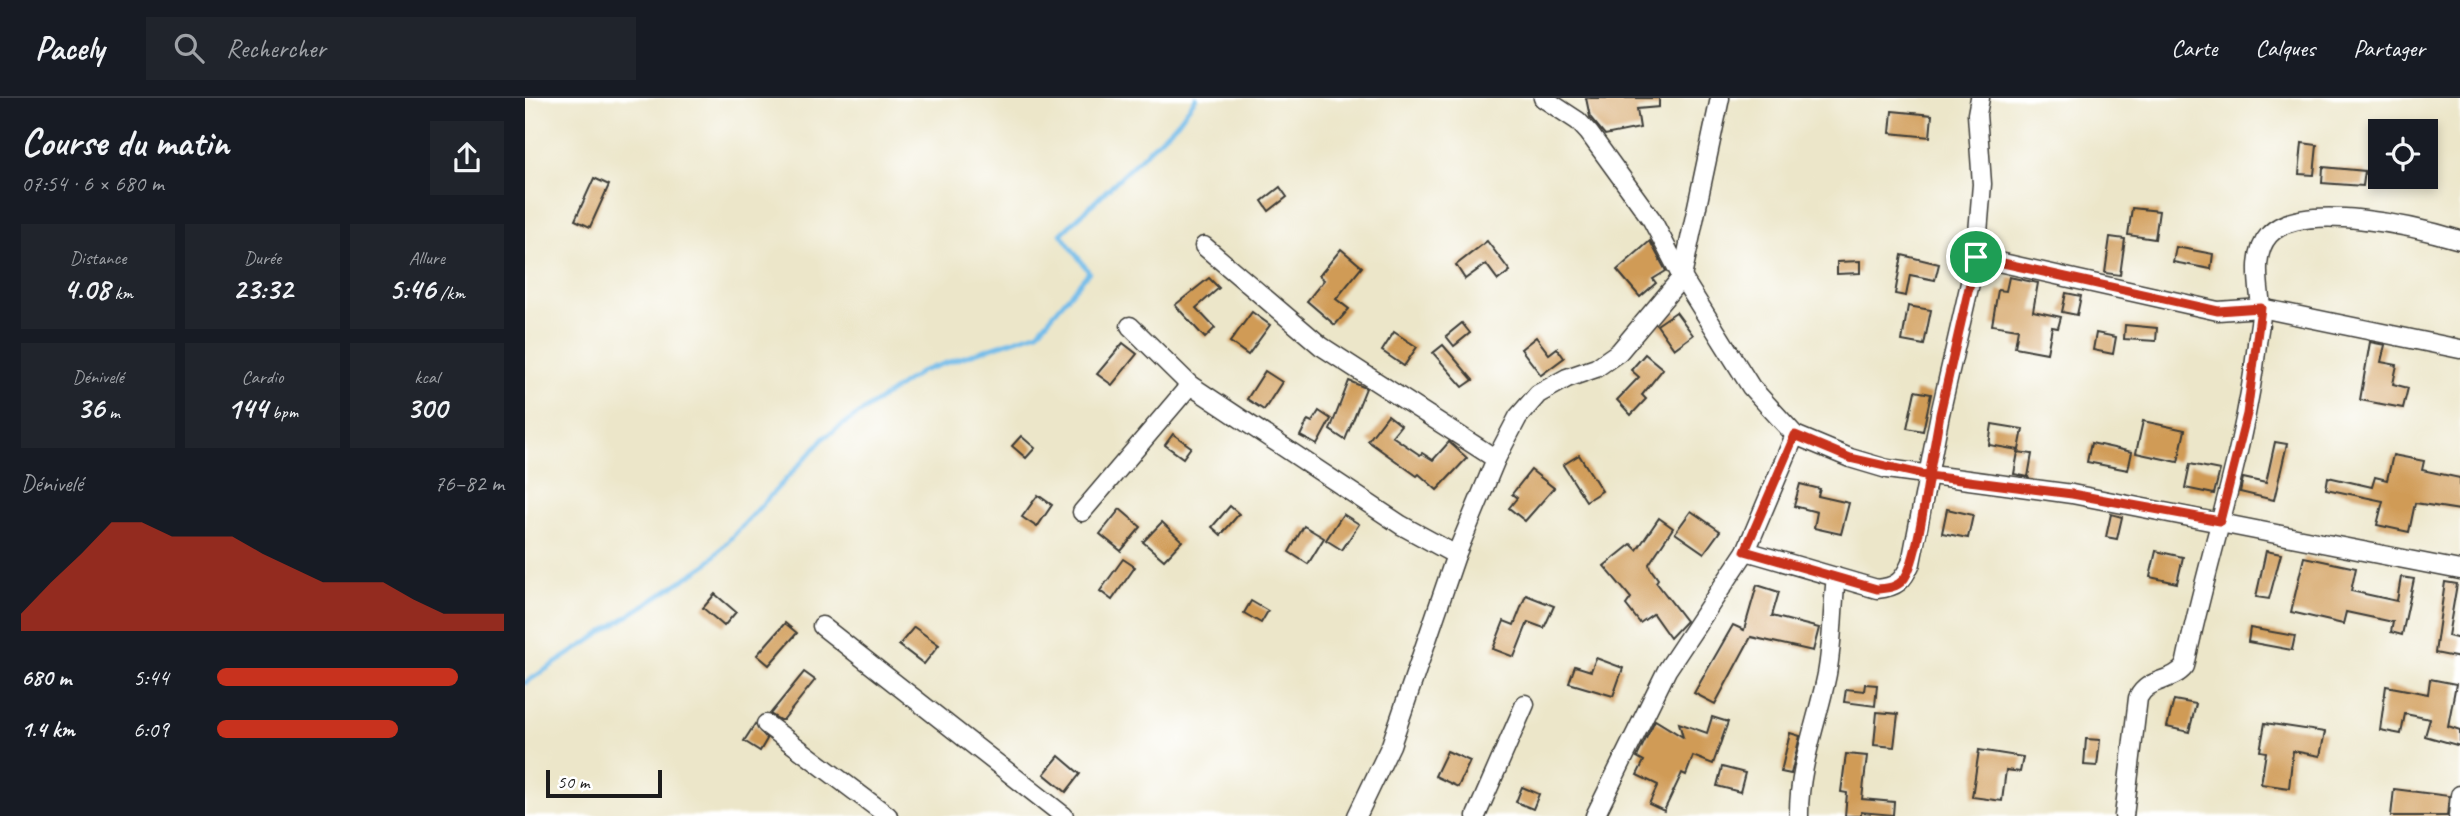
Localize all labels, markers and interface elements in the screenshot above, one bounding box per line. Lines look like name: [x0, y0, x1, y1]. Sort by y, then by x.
search box: [146, 17, 636, 80]
text: Pacely: [35, 27, 104, 69]
icon: search: [170, 29, 208, 67]
text: Rechercher: [226, 32, 326, 65]
text: Carte: [2171, 33, 2217, 63]
text: Calques: [2255, 33, 2315, 63]
text: Partager: [2353, 33, 2425, 63]
text: Course du matin: [21, 119, 229, 166]
map controls: [2368, 119, 2438, 189]
button: locate: [2368, 119, 2438, 189]
button: share: [430, 121, 504, 195]
text: 07:54 · 6 × 680 m: [21, 169, 164, 198]
pin: [1946, 227, 2006, 287]
icon: arrive: [1957, 238, 1995, 276]
text: Distance: [70, 246, 127, 270]
text: Durée: [244, 246, 281, 270]
text: Allure: [409, 246, 445, 270]
text: 4.08: [63, 270, 110, 308]
text: 23:32: [233, 270, 292, 308]
text: 5:46: [389, 270, 435, 308]
text: km: [110, 281, 133, 305]
text: /km: [435, 281, 465, 305]
text: Dénivelé: [73, 365, 124, 389]
text: Cardio: [242, 365, 283, 389]
text: kcal: [414, 365, 439, 389]
text: 36: [77, 389, 104, 427]
text: 144: [227, 389, 267, 427]
text: 300: [407, 389, 447, 427]
text: m: [104, 400, 120, 424]
text: bpm: [267, 400, 298, 424]
text: Dénivelé: [21, 469, 83, 498]
text: 76–82 m: [434, 469, 504, 498]
text: 680 m: [21, 663, 71, 692]
text: 5:44: [133, 663, 169, 692]
text: 1.4 km: [21, 715, 75, 744]
text: 6:09: [133, 715, 169, 744]
scale bar: [546, 767, 661, 799]
text: 50 m: [557, 770, 589, 794]

